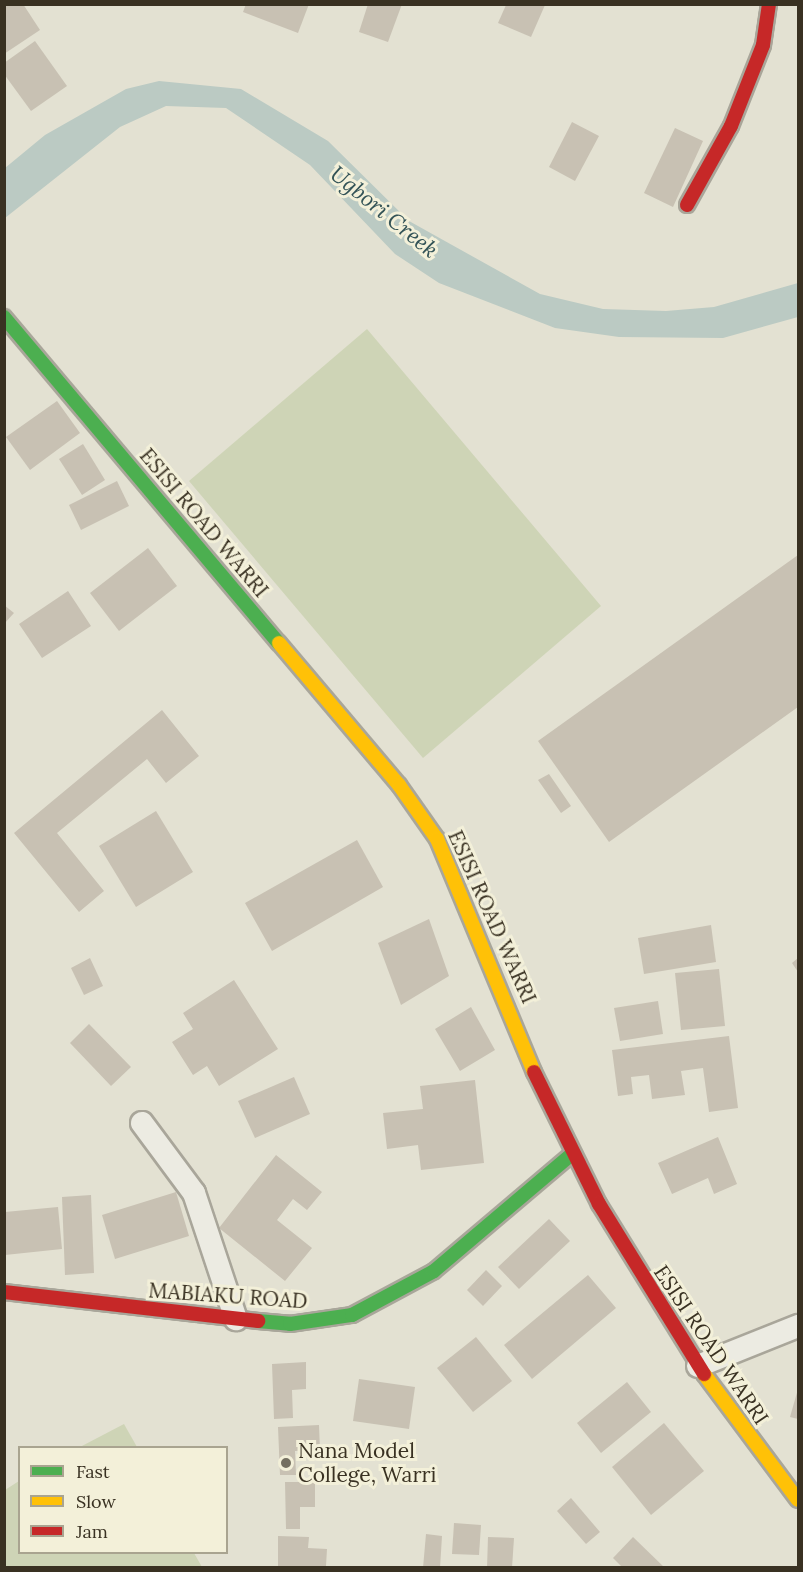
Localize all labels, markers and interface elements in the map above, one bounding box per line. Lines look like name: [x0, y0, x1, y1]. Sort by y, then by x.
water label: Ugbori Creek: [325, 161, 443, 263]
street label: ESISI ROAD WARRI: [134, 443, 274, 603]
street label: ESISI ROAD WARRI: [442, 827, 542, 1007]
street label: ESISI ROAD WARRI: [648, 1260, 774, 1430]
street label: MABIAKU ROAD: [148, 1278, 308, 1314]
place label: Nana Model College, Warri: [298, 1438, 436, 1488]
legend: [18, 1446, 228, 1554]
marker: Nana Model College, Warri: [279, 1456, 293, 1470]
text: Fast: [76, 1460, 110, 1483]
text: Slow: [76, 1490, 116, 1513]
text: Jam: [76, 1520, 108, 1543]

